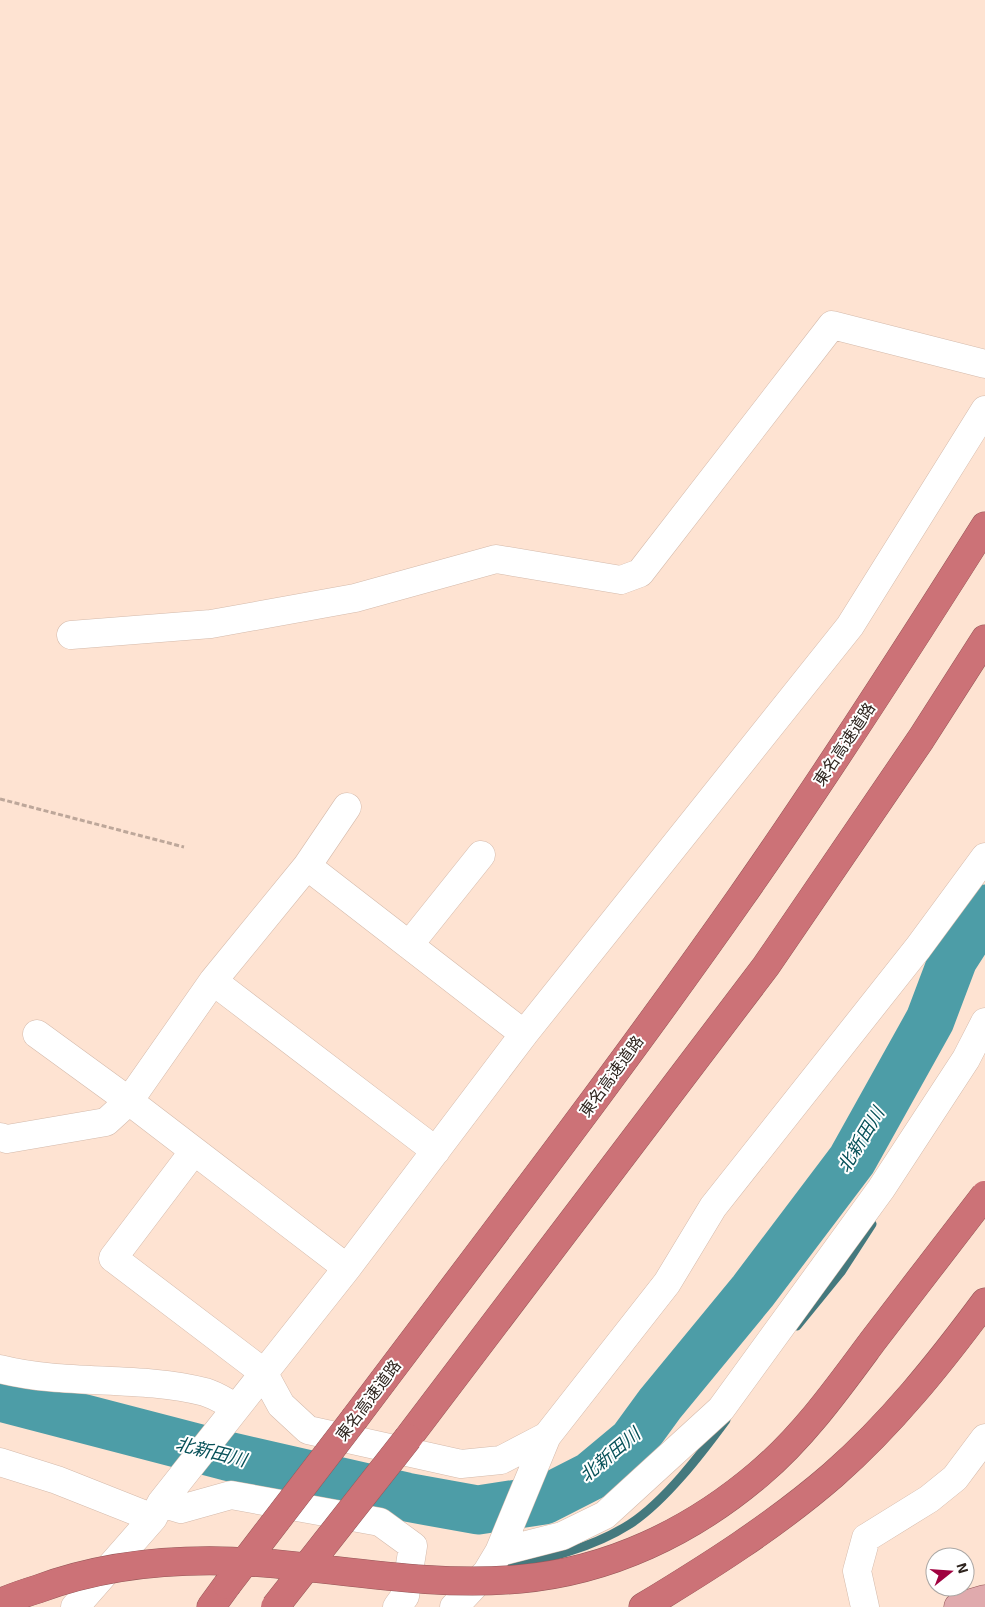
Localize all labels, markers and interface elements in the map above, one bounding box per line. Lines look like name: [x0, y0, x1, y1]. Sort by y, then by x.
street label: 東名高速道路: [809, 699, 878, 789]
street label: 東名高速道路: [575, 1031, 646, 1120]
water label: 北新田川: [832, 1101, 889, 1176]
street label: 東名高速道路: [331, 1356, 404, 1444]
water label: 北新田川: [575, 1421, 646, 1486]
water label: 北新田川: [174, 1432, 251, 1471]
north arrow: [925, 1547, 975, 1597]
text: N: [953, 1561, 973, 1575]

